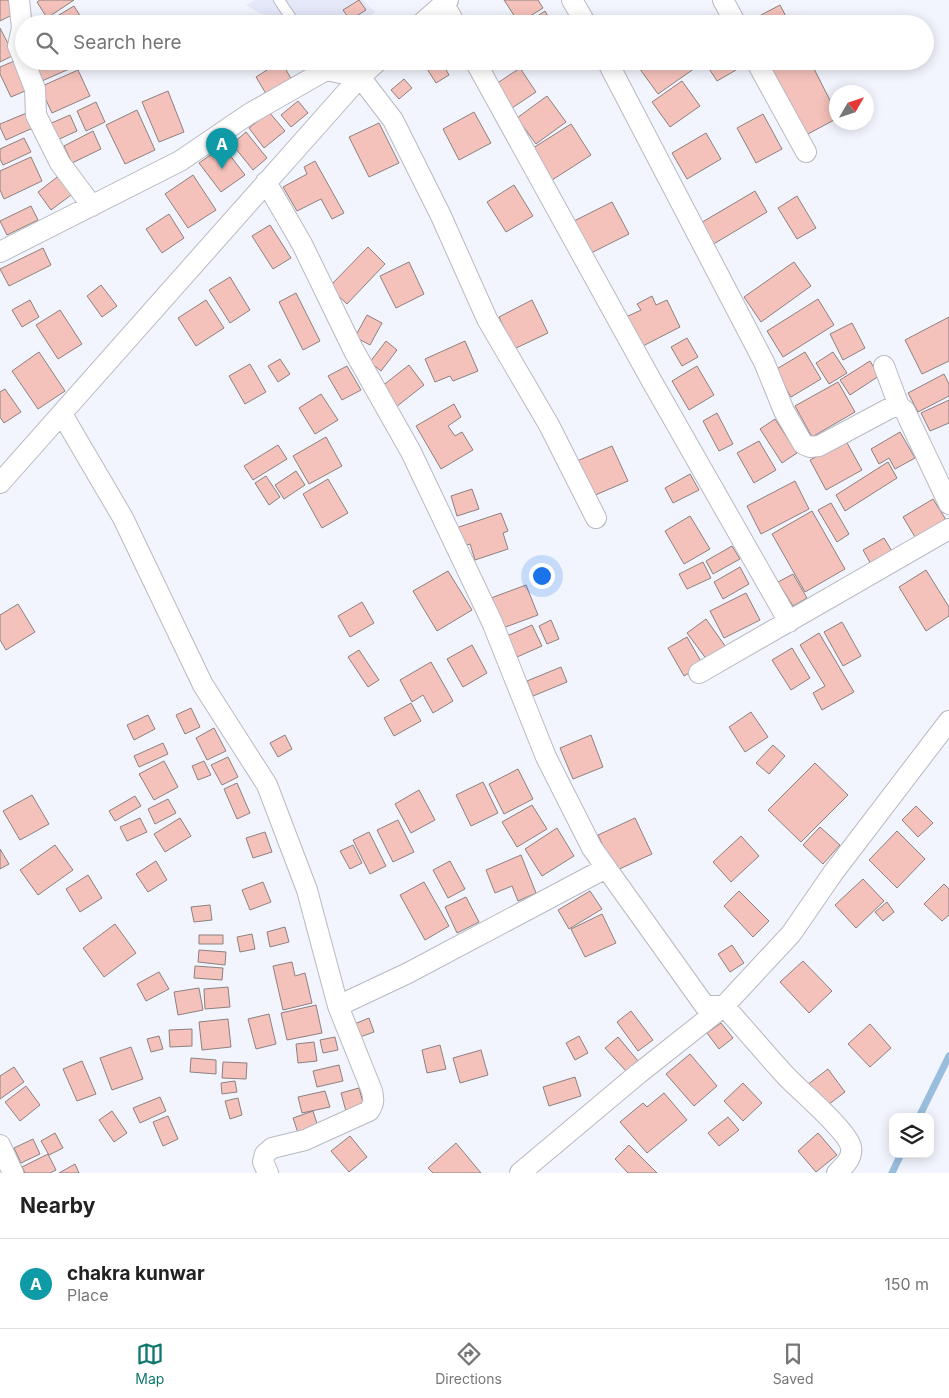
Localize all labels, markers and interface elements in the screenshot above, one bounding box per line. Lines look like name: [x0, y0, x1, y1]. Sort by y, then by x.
search box: [15, 15, 934, 70]
icon: search: [33, 29, 61, 57]
text: Search here: [73, 31, 182, 54]
north arrow: [829, 85, 874, 130]
pin: A: [206, 128, 238, 169]
your location: [529, 563, 555, 589]
map controls: [889, 1113, 934, 1158]
button: layers: [889, 1113, 934, 1158]
text: Nearby: [20, 1193, 95, 1218]
text: chakra kunwar: [67, 1262, 205, 1285]
text: A: [30, 1274, 42, 1294]
text: 150 m: [884, 1274, 929, 1294]
text: Place: [67, 1285, 109, 1305]
tab: Map: [135, 1340, 164, 1387]
tab: Directions: [435, 1340, 502, 1387]
tab: Saved: [773, 1340, 814, 1387]

